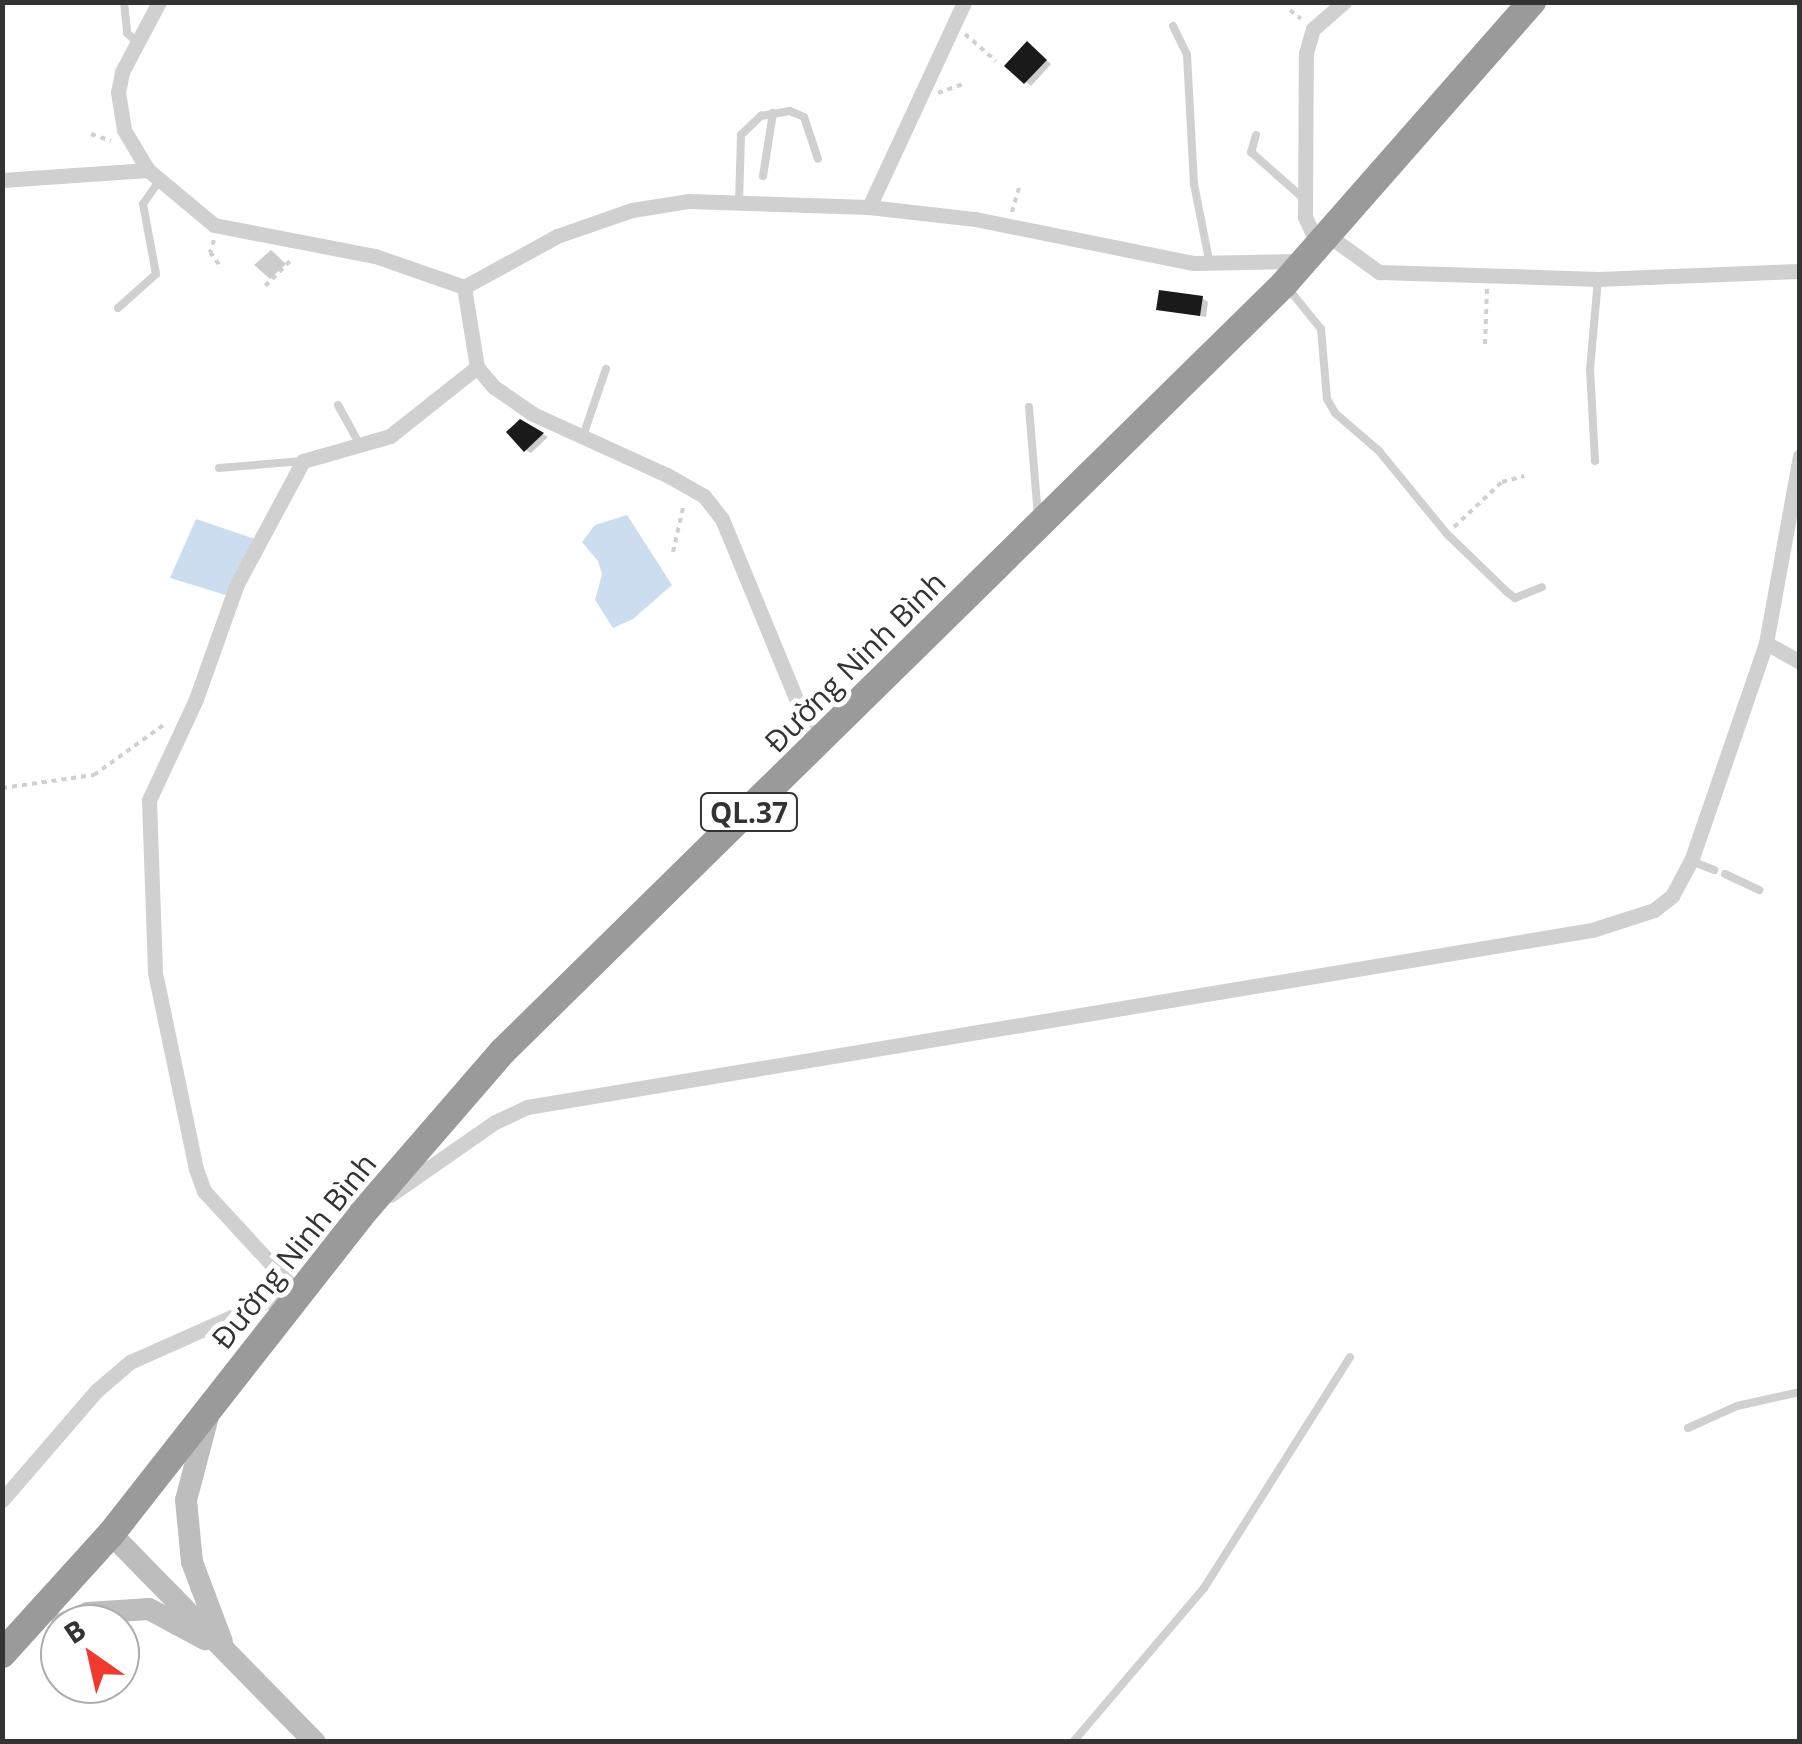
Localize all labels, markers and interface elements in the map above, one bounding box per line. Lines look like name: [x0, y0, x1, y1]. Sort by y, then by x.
street label: Đường Ninh Bình: [757, 564, 953, 760]
road number: QL.37: [699, 789, 799, 835]
street label: Đường Ninh Bình: [204, 1146, 384, 1356]
north arrow: [40, 1604, 140, 1704]
text: B: [56, 1610, 93, 1652]

